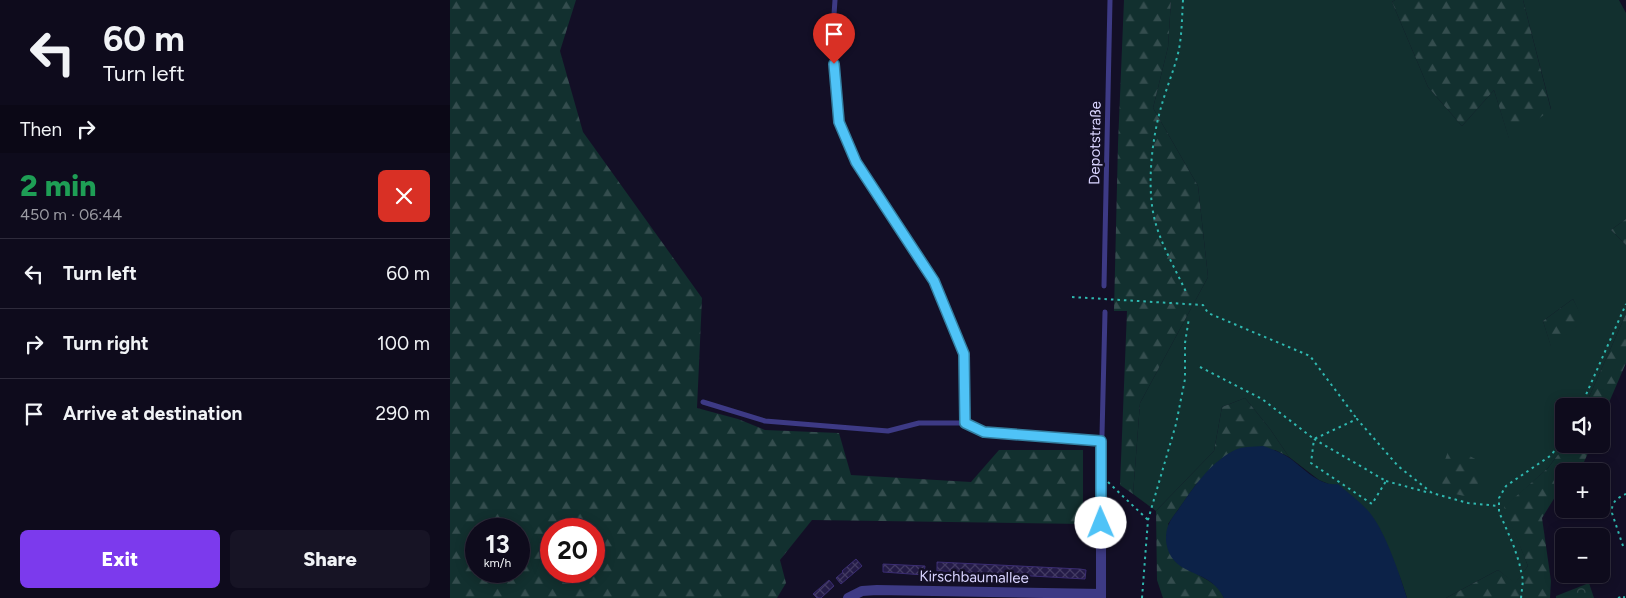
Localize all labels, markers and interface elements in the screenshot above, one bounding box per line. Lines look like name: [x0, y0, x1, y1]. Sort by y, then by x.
pin: [813, 13, 855, 64]
text: 60 m: [103, 18, 185, 60]
icon: left: [20, 20, 85, 85]
icon: arrive: [820, 20, 848, 48]
text: Turn left: [103, 60, 185, 87]
street label: Depotstraße: [1085, 101, 1105, 185]
icon: right: [72, 115, 100, 143]
text: Then: [20, 118, 62, 141]
text: 2 min: [20, 167, 97, 204]
button: close: [378, 170, 430, 222]
text: 450 m · 06:44: [20, 205, 122, 224]
icon: left: [20, 260, 48, 288]
text: Turn left: [63, 262, 137, 285]
text: 60 m: [386, 262, 430, 285]
icon: right: [20, 330, 48, 358]
text: Turn right: [63, 332, 149, 355]
text: 100 m: [377, 332, 430, 355]
map controls: [1555, 398, 1610, 583]
button: sound: [1555, 398, 1610, 453]
icon: arrive: [20, 400, 48, 428]
text: Arrive at destination: [63, 402, 242, 425]
text: 290 m: [376, 402, 430, 425]
button: +: [1555, 463, 1610, 518]
position arrow: [1074, 496, 1126, 548]
speed limit sign: 20: [540, 518, 605, 583]
button: −: [1555, 528, 1610, 583]
text: 13: [485, 529, 510, 559]
button: Exit: [20, 530, 220, 588]
button: Share: [230, 530, 430, 588]
text: km/h: [484, 556, 511, 570]
street label: Kirschbaumallee: [919, 567, 1029, 587]

